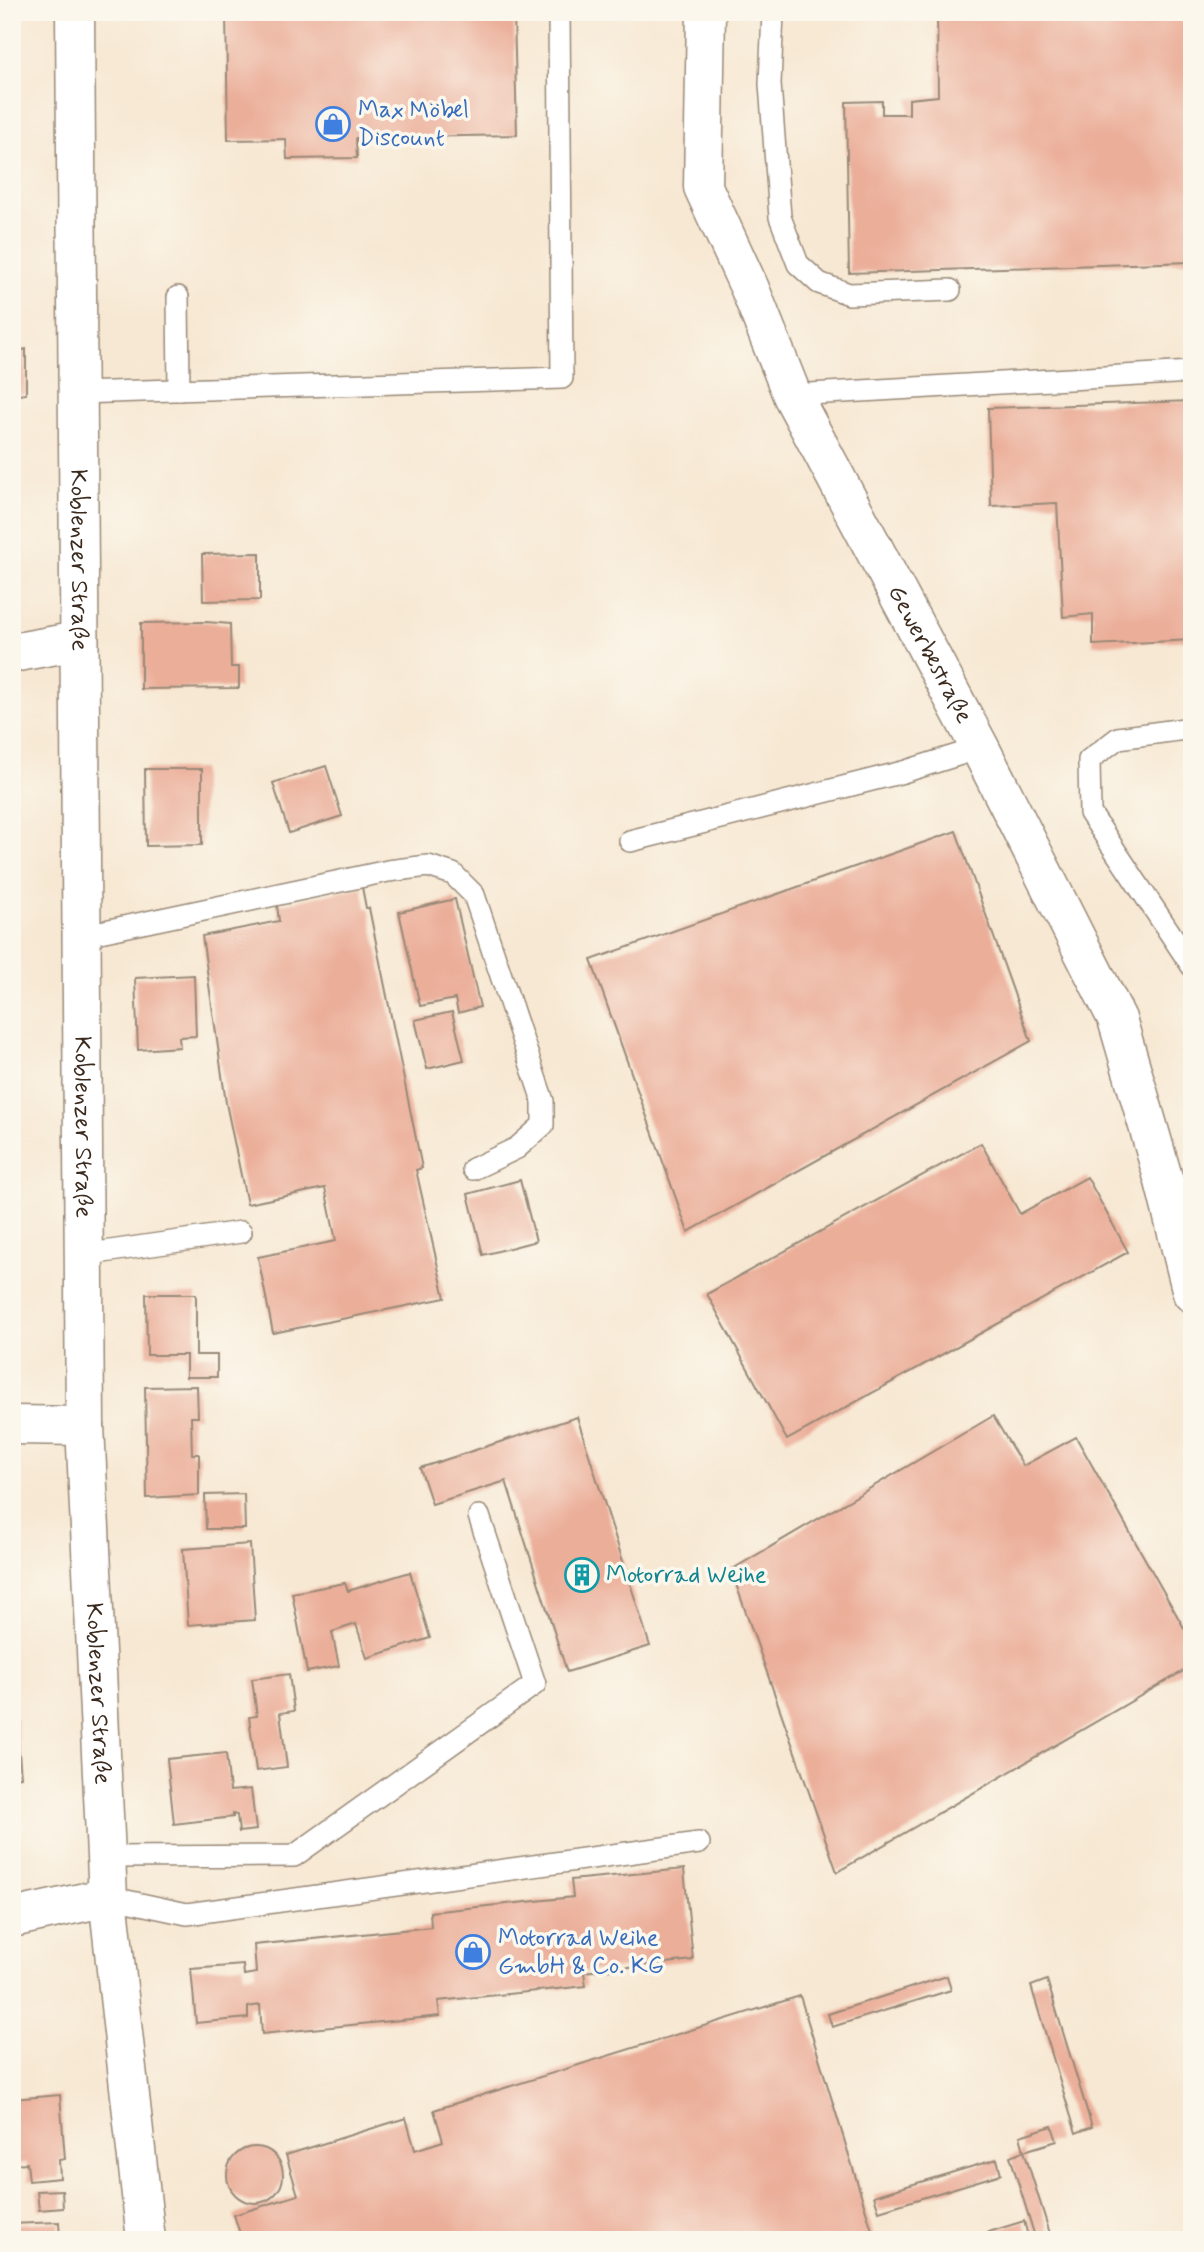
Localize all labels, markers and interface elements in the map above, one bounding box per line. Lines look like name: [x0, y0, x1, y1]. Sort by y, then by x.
place label: Max Möbel Discount: [358, 95, 469, 154]
shop icon: Max Möbel Discount: [314, 105, 352, 143]
street label: Koblenzer Straße: [63, 469, 95, 651]
street label: Gewerbestraße: [880, 580, 980, 729]
street label: Koblenzer Straße: [67, 1036, 99, 1218]
building icon: Motorrad Weihe: [563, 1556, 601, 1594]
place label: Motorrad Weihe: [606, 1560, 767, 1591]
street label: Koblenzer Straße: [78, 1602, 118, 1786]
place label: Motorrad Weihe GmbH & Co. KG: [498, 1923, 664, 1982]
shop icon: Motorrad Weihe GmbH & Co. KG: [454, 1933, 492, 1971]

